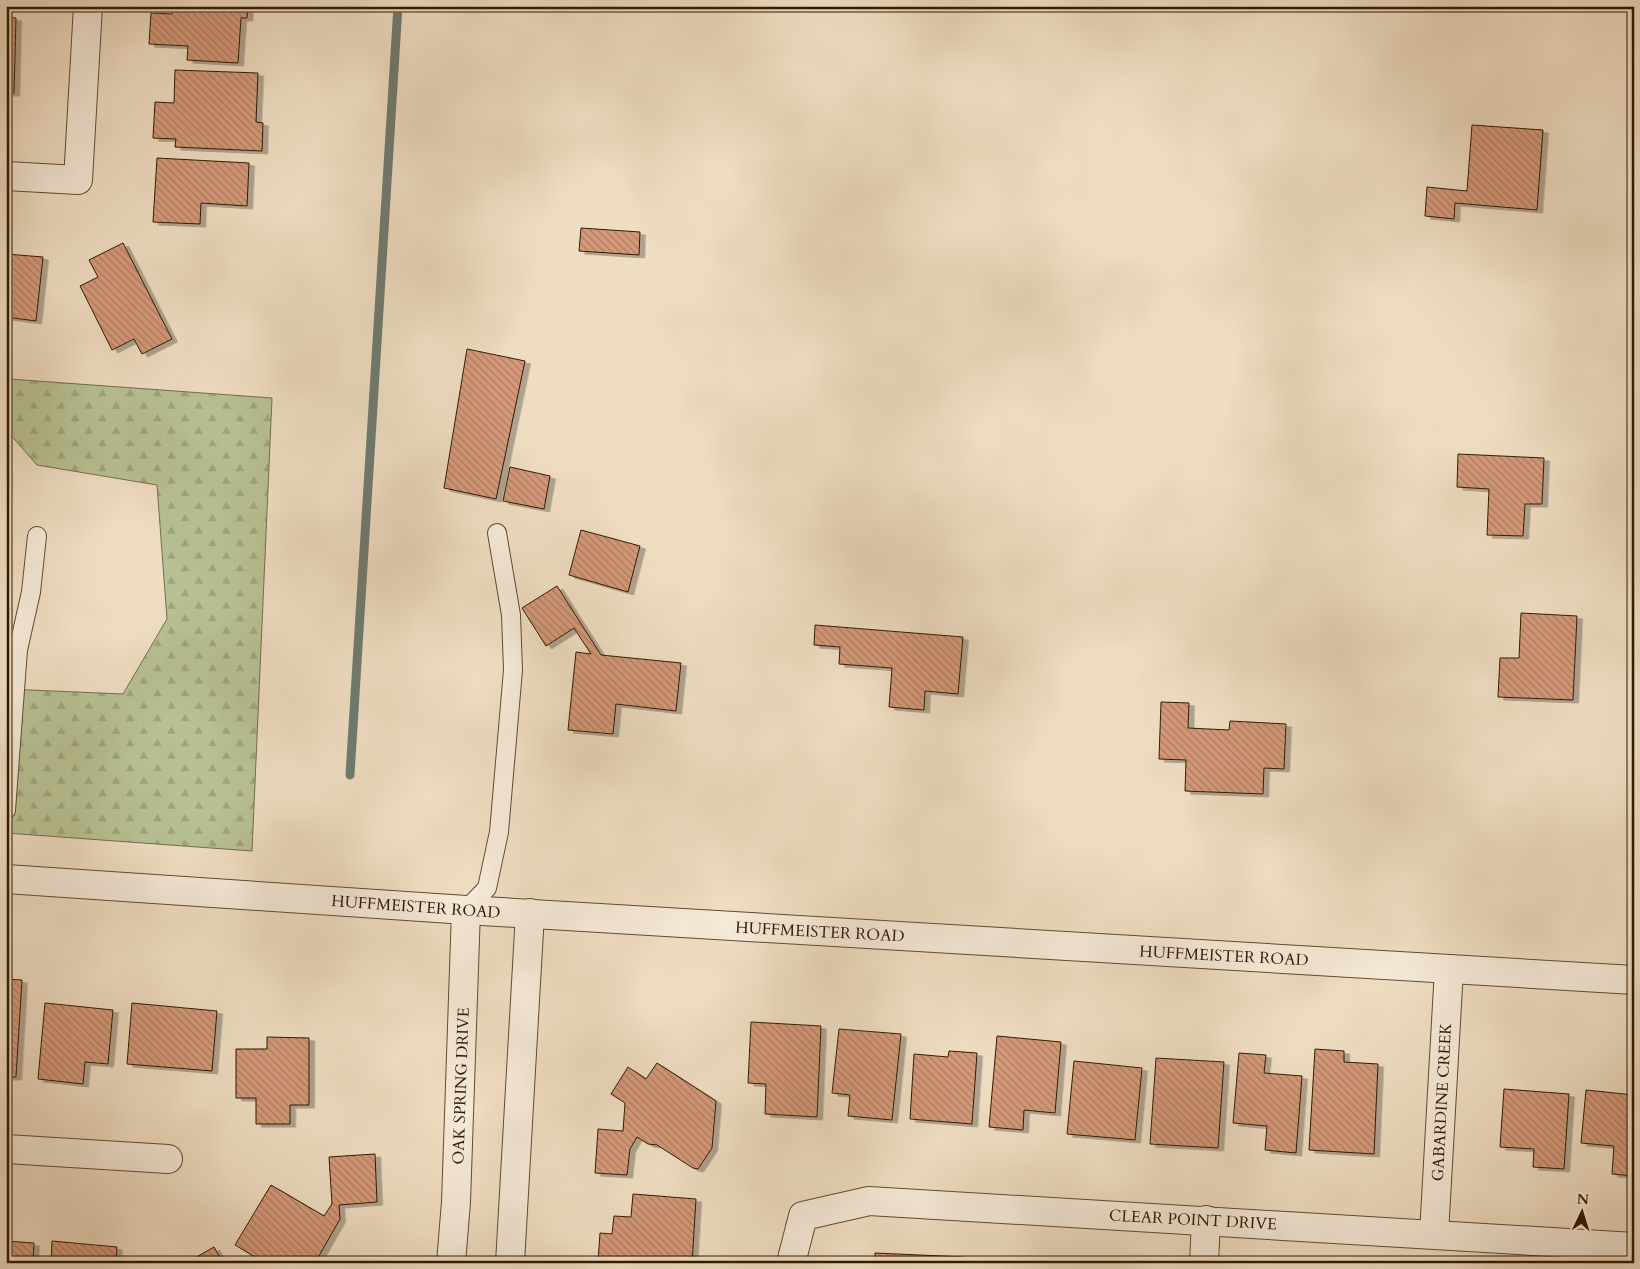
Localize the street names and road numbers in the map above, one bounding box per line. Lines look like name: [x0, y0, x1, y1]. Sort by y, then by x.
street label: HUFFMEISTER ROAD: [331, 890, 501, 924]
street label: HUFFMEISTER ROAD: [735, 917, 905, 947]
street label: HUFFMEISTER ROAD: [1139, 941, 1309, 971]
street label: OAK SPRING DRIVE: [447, 1007, 475, 1165]
street label: GABARDINE CREEK: [1427, 1022, 1457, 1182]
street label: CLEAR POINT DRIVE: [1108, 1205, 1278, 1235]

